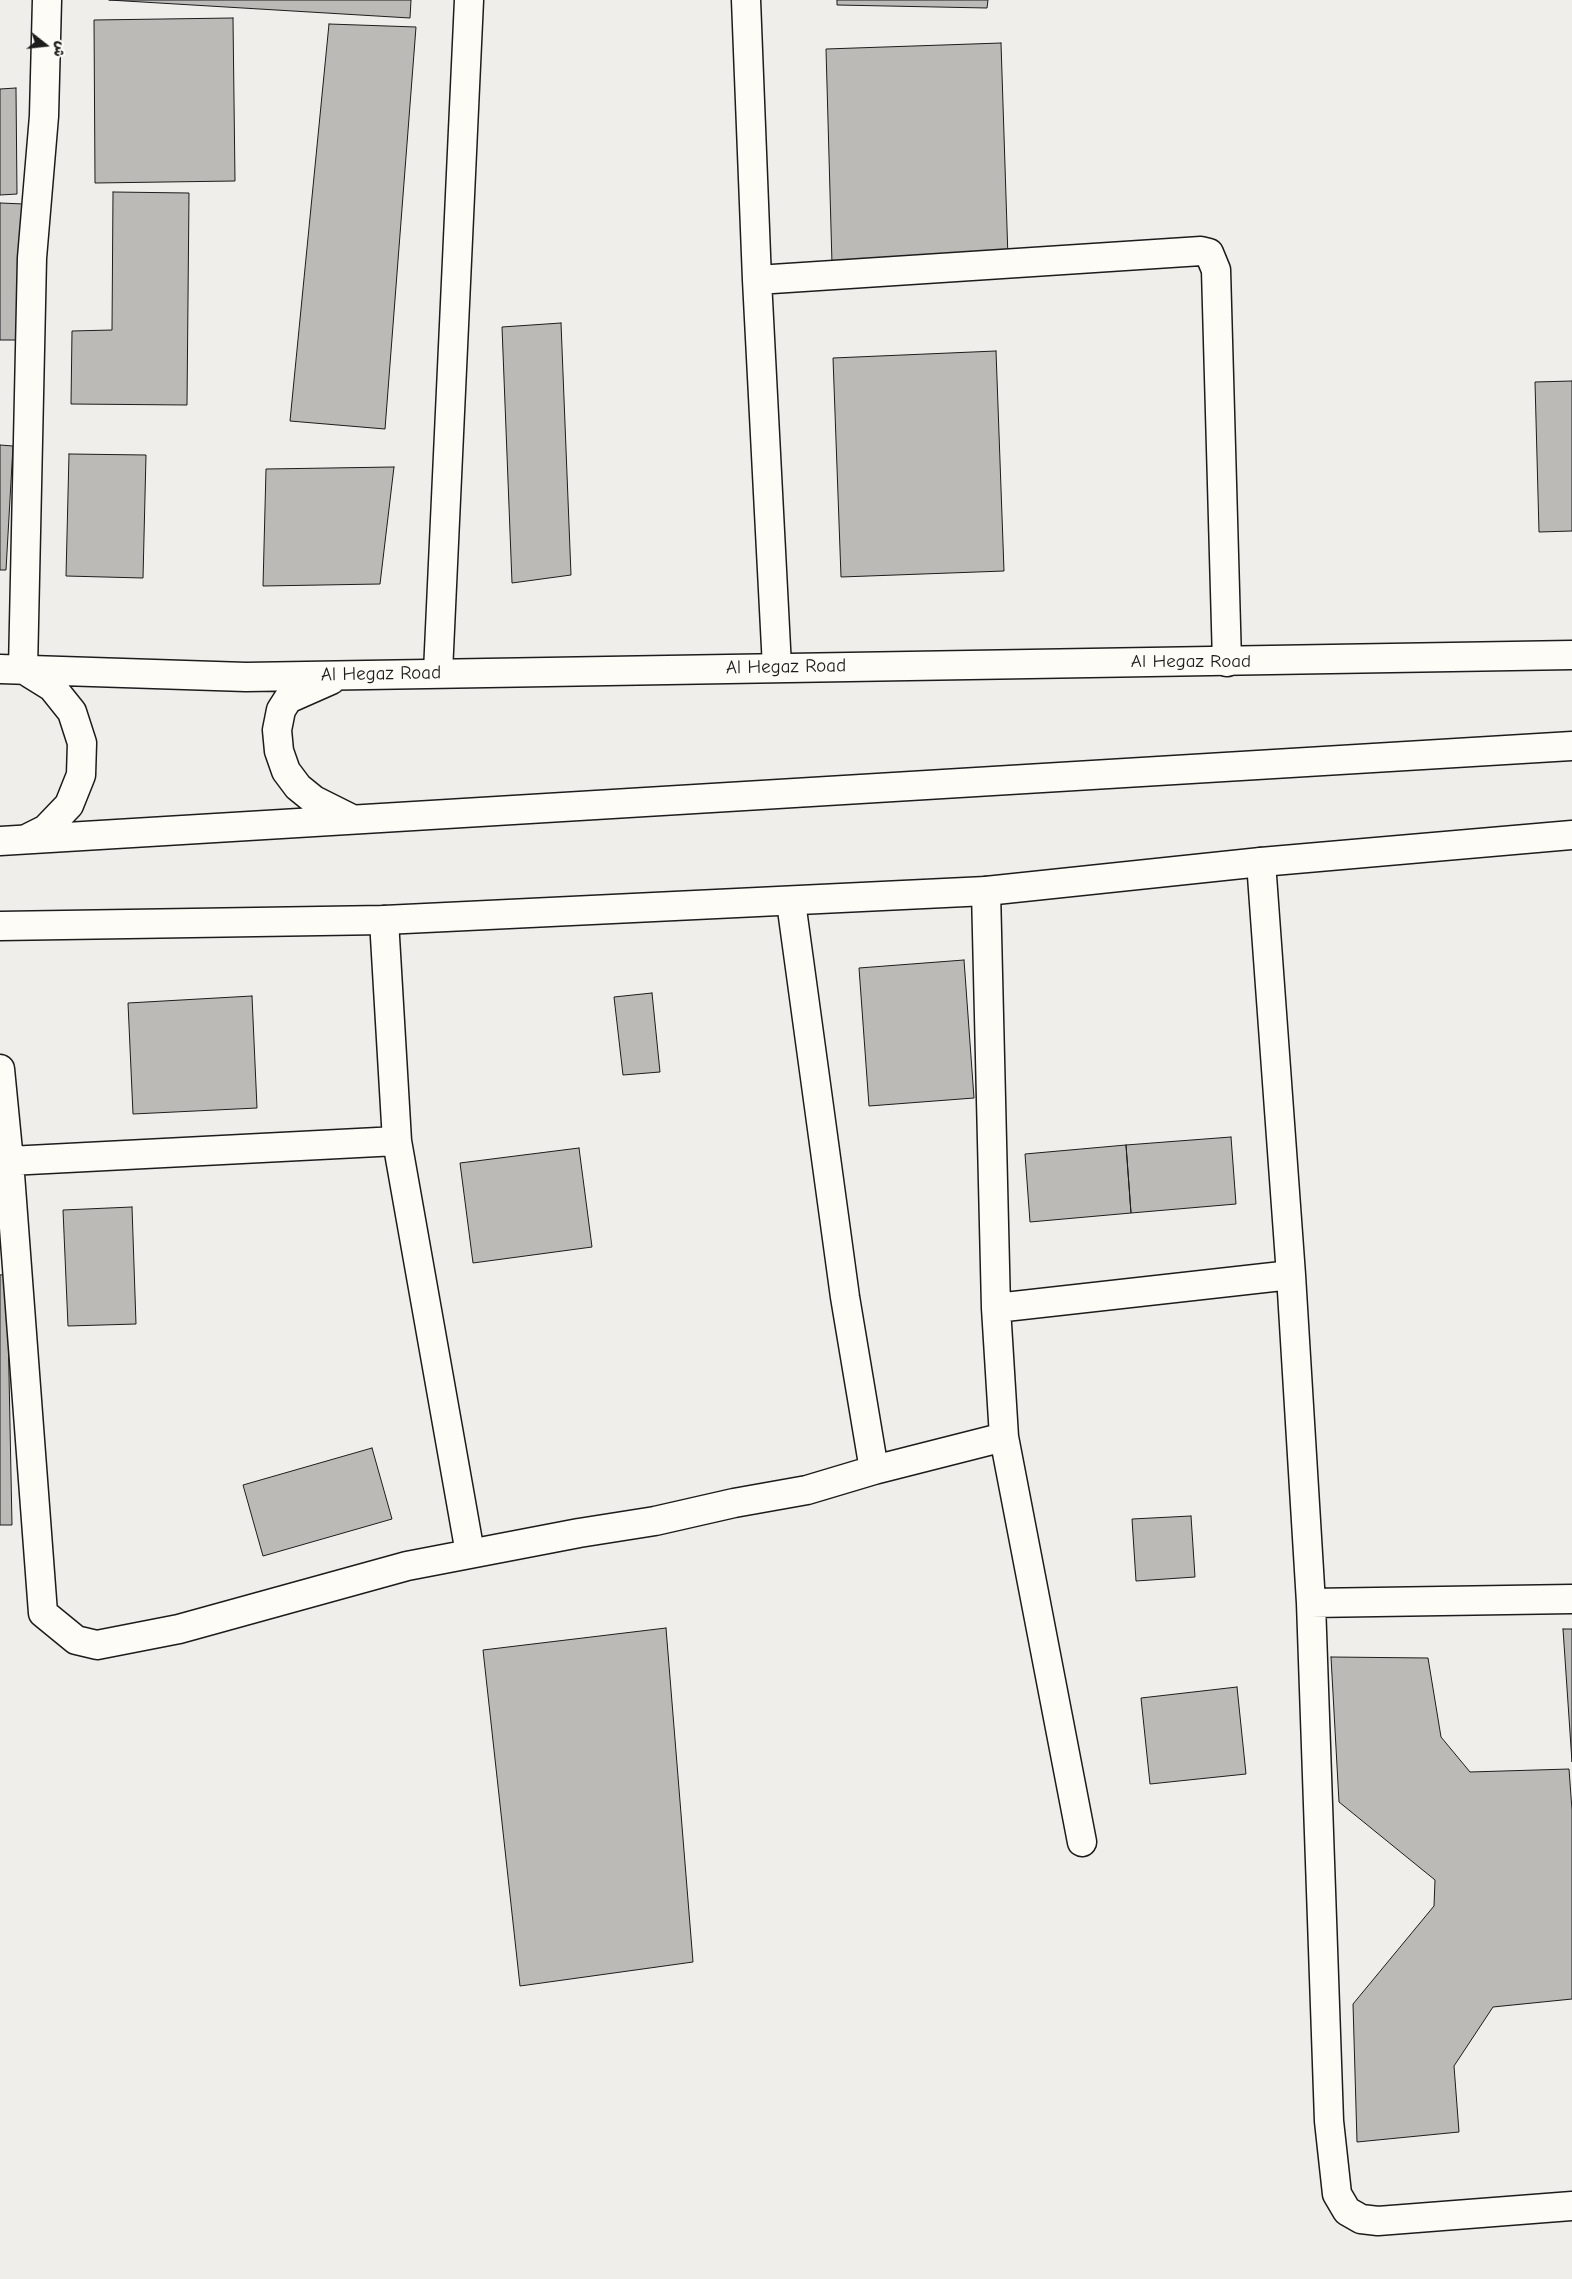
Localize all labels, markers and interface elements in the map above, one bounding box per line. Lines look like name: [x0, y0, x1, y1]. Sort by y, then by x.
north arrow: [20, 20, 70, 70]
text: ش: [50, 40, 70, 59]
street label: Al Hegaz Road: [1131, 651, 1251, 673]
street label: Al Hegaz Road: [726, 655, 846, 679]
street label: Al Hegaz Road: [321, 662, 441, 686]

